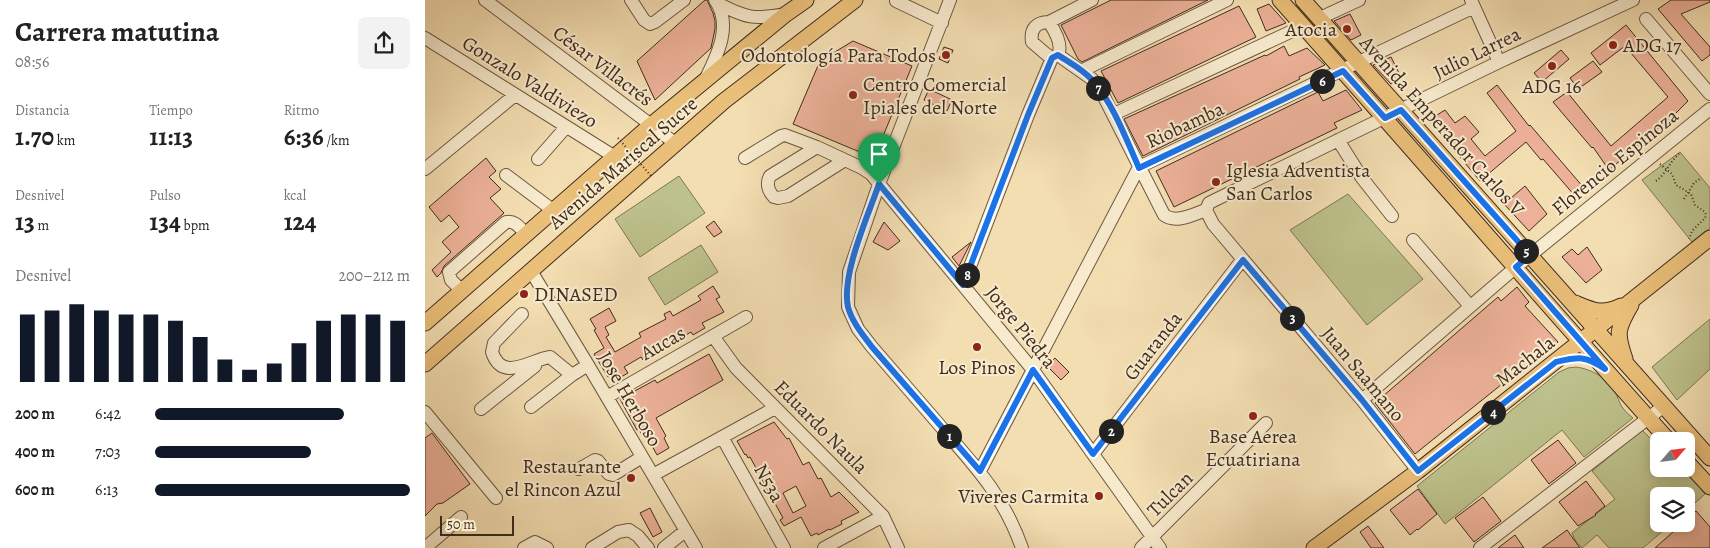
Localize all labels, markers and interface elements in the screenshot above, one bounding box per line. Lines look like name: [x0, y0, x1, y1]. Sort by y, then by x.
text: Carrera matutina: [15, 13, 219, 51]
place label: Atocia: [1284, 16, 1338, 43]
button: share: [358, 17, 410, 69]
street label: César Villacrés: [547, 19, 659, 113]
street label: Julio Larrea: [1429, 20, 1526, 86]
marker: Atocia: [1341, 23, 1353, 35]
street label: Gonzalo Valdiviezo: [457, 29, 603, 135]
street label: Avenida Emperador Carlos V: [1353, 29, 1531, 223]
place label: ADG 17: [1622, 32, 1682, 59]
marker: ADG 17: [1607, 39, 1619, 51]
place label: Odontología Para Todos: [741, 42, 936, 69]
marker: Odontología Para Todos: [940, 49, 952, 61]
text: 08:56: [15, 51, 49, 73]
marker: ADG 16: [1546, 60, 1558, 72]
pin: 6: [1309, 68, 1335, 94]
place label: Centro Comercial Ipiales del Norte: [863, 71, 1007, 121]
text: 6: [1319, 72, 1326, 91]
place label: ADG 16: [1521, 73, 1582, 100]
pin: 7: [1085, 76, 1111, 100]
text: 7: [1096, 79, 1101, 98]
marker: Centro Comercial Ipiales del Norte: [847, 89, 859, 101]
street label: Avenida Mariscal Sucre: [542, 91, 703, 236]
street label: Riobamba: [1142, 95, 1229, 155]
text: Distancia: [15, 101, 70, 120]
text: Tiempo: [149, 101, 193, 120]
text: Ritmo: [284, 101, 319, 120]
street label: Florencio Espinoza: [1546, 102, 1685, 222]
text: 1.70: [15, 120, 54, 154]
text: 11:13: [149, 120, 193, 154]
text: 6:36: [284, 120, 324, 154]
text: km: [54, 131, 75, 150]
text: /km: [324, 131, 350, 150]
pin: [858, 133, 900, 184]
icon: arrive: [865, 140, 893, 168]
place label: Iglesia Adventista San Carlos: [1226, 157, 1371, 207]
marker: Iglesia Adventista San Carlos: [1210, 176, 1222, 188]
text: Desnivel: [15, 186, 64, 205]
text: Pulso: [149, 186, 181, 205]
text: kcal: [284, 186, 306, 205]
text: 13: [15, 205, 35, 239]
text: 134: [149, 205, 181, 239]
text: 124: [284, 205, 316, 239]
text: m: [35, 216, 49, 235]
text: bpm: [181, 216, 210, 235]
pin: 5: [1513, 238, 1539, 264]
text: 5: [1524, 242, 1529, 261]
pin: 8: [955, 262, 979, 288]
text: Desnivel: [15, 265, 71, 287]
text: 200–212 m: [338, 265, 410, 287]
text: 8: [964, 266, 971, 285]
street label: Jorge Piedra: [979, 280, 1063, 375]
place label: DINASED: [534, 281, 618, 308]
marker: DINASED: [518, 288, 530, 300]
street label: Guaranda: [1117, 305, 1189, 386]
pin: 3: [1279, 306, 1305, 330]
text: 3: [1289, 309, 1296, 328]
street label: Aucas: [635, 319, 690, 367]
street label: Juan Saamano: [1315, 321, 1411, 427]
street label: Machala: [1490, 329, 1561, 393]
marker: Los Pinos: [971, 341, 983, 353]
street label: Jose Herboso: [592, 346, 668, 452]
place label: Los Pinos: [938, 354, 1016, 381]
street label: Eduardo Naula: [768, 374, 874, 480]
pin: 4: [1481, 400, 1505, 424]
text: 200 m: [15, 403, 55, 425]
text: 6:42: [95, 403, 121, 425]
text: 4: [1490, 403, 1497, 422]
marker: Base Aerea Ecuatiriana: [1247, 410, 1259, 422]
pin: 2: [1099, 418, 1123, 444]
text: 2: [1108, 422, 1115, 441]
place label: Base Aerea Ecuatiriana: [1205, 423, 1301, 473]
pin: 1: [937, 424, 961, 448]
text: 1: [947, 427, 952, 446]
north arrow: [1650, 432, 1695, 478]
map controls: [1650, 432, 1695, 532]
text: 400 m: [15, 441, 55, 463]
text: 7:03: [95, 441, 121, 463]
place label: Restaurante el Rincon Azul: [505, 453, 621, 503]
street label: N53a: [747, 459, 791, 508]
street label: Tulcan: [1141, 465, 1199, 523]
marker: Restaurante el Rincon Azul: [625, 472, 637, 484]
text: 600 m: [15, 479, 55, 501]
text: 6:13: [95, 479, 118, 501]
place label: Viveres Carmita: [957, 483, 1090, 510]
button: layers: [1650, 487, 1695, 532]
marker: Viveres Carmita: [1093, 490, 1105, 502]
scale bar: [440, 513, 514, 536]
text: 50 m: [447, 515, 475, 534]

